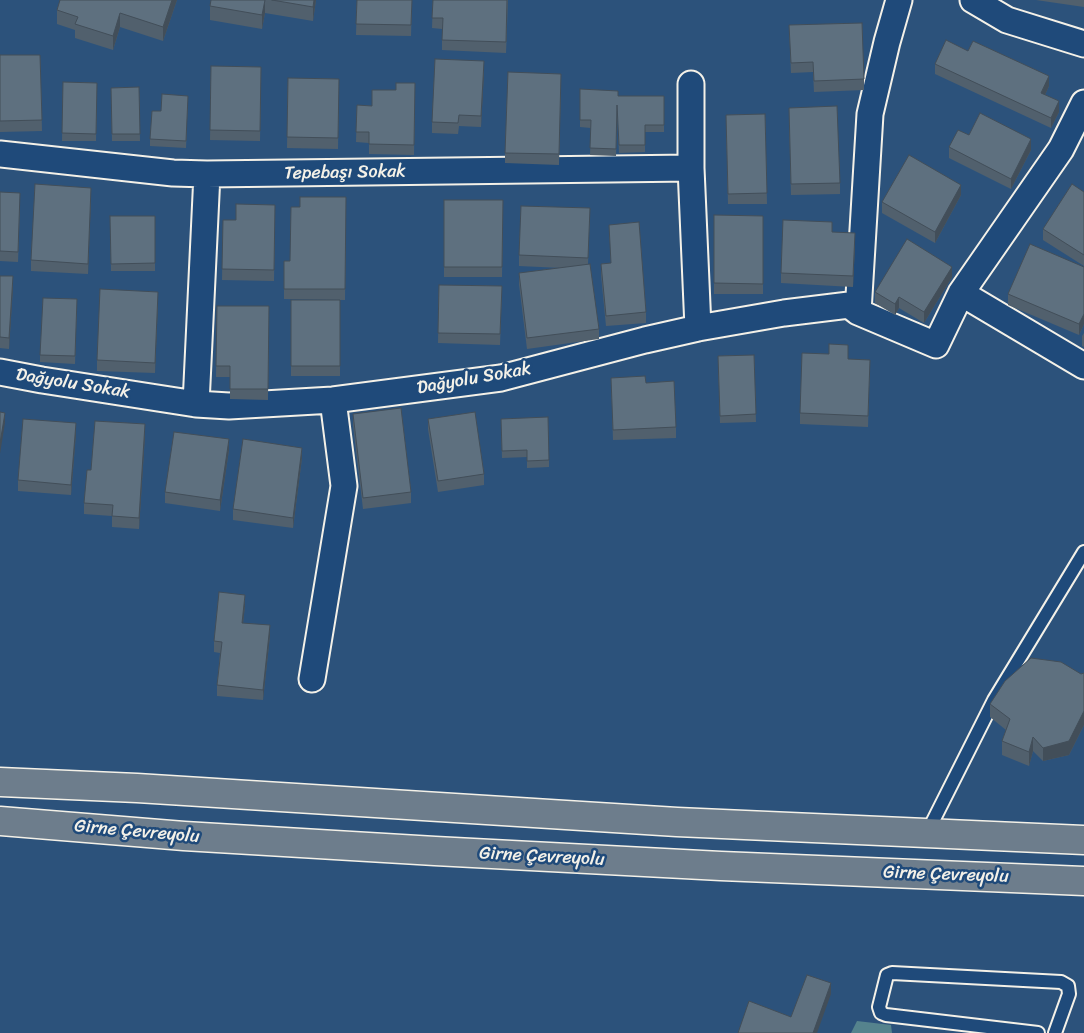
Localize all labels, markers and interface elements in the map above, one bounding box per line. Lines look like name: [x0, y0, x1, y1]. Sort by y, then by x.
street label: Tepebaşı Sokak: [284, 161, 406, 185]
street label: Dağyolu Sokak: [415, 358, 533, 400]
street label: Dağyolu Sokak: [14, 364, 132, 404]
street label: Girne Çevreyolu: [74, 816, 200, 848]
street label: Girne Çevreyolu: [479, 843, 605, 871]
street label: Girne Çevreyolu: [883, 862, 1009, 888]

